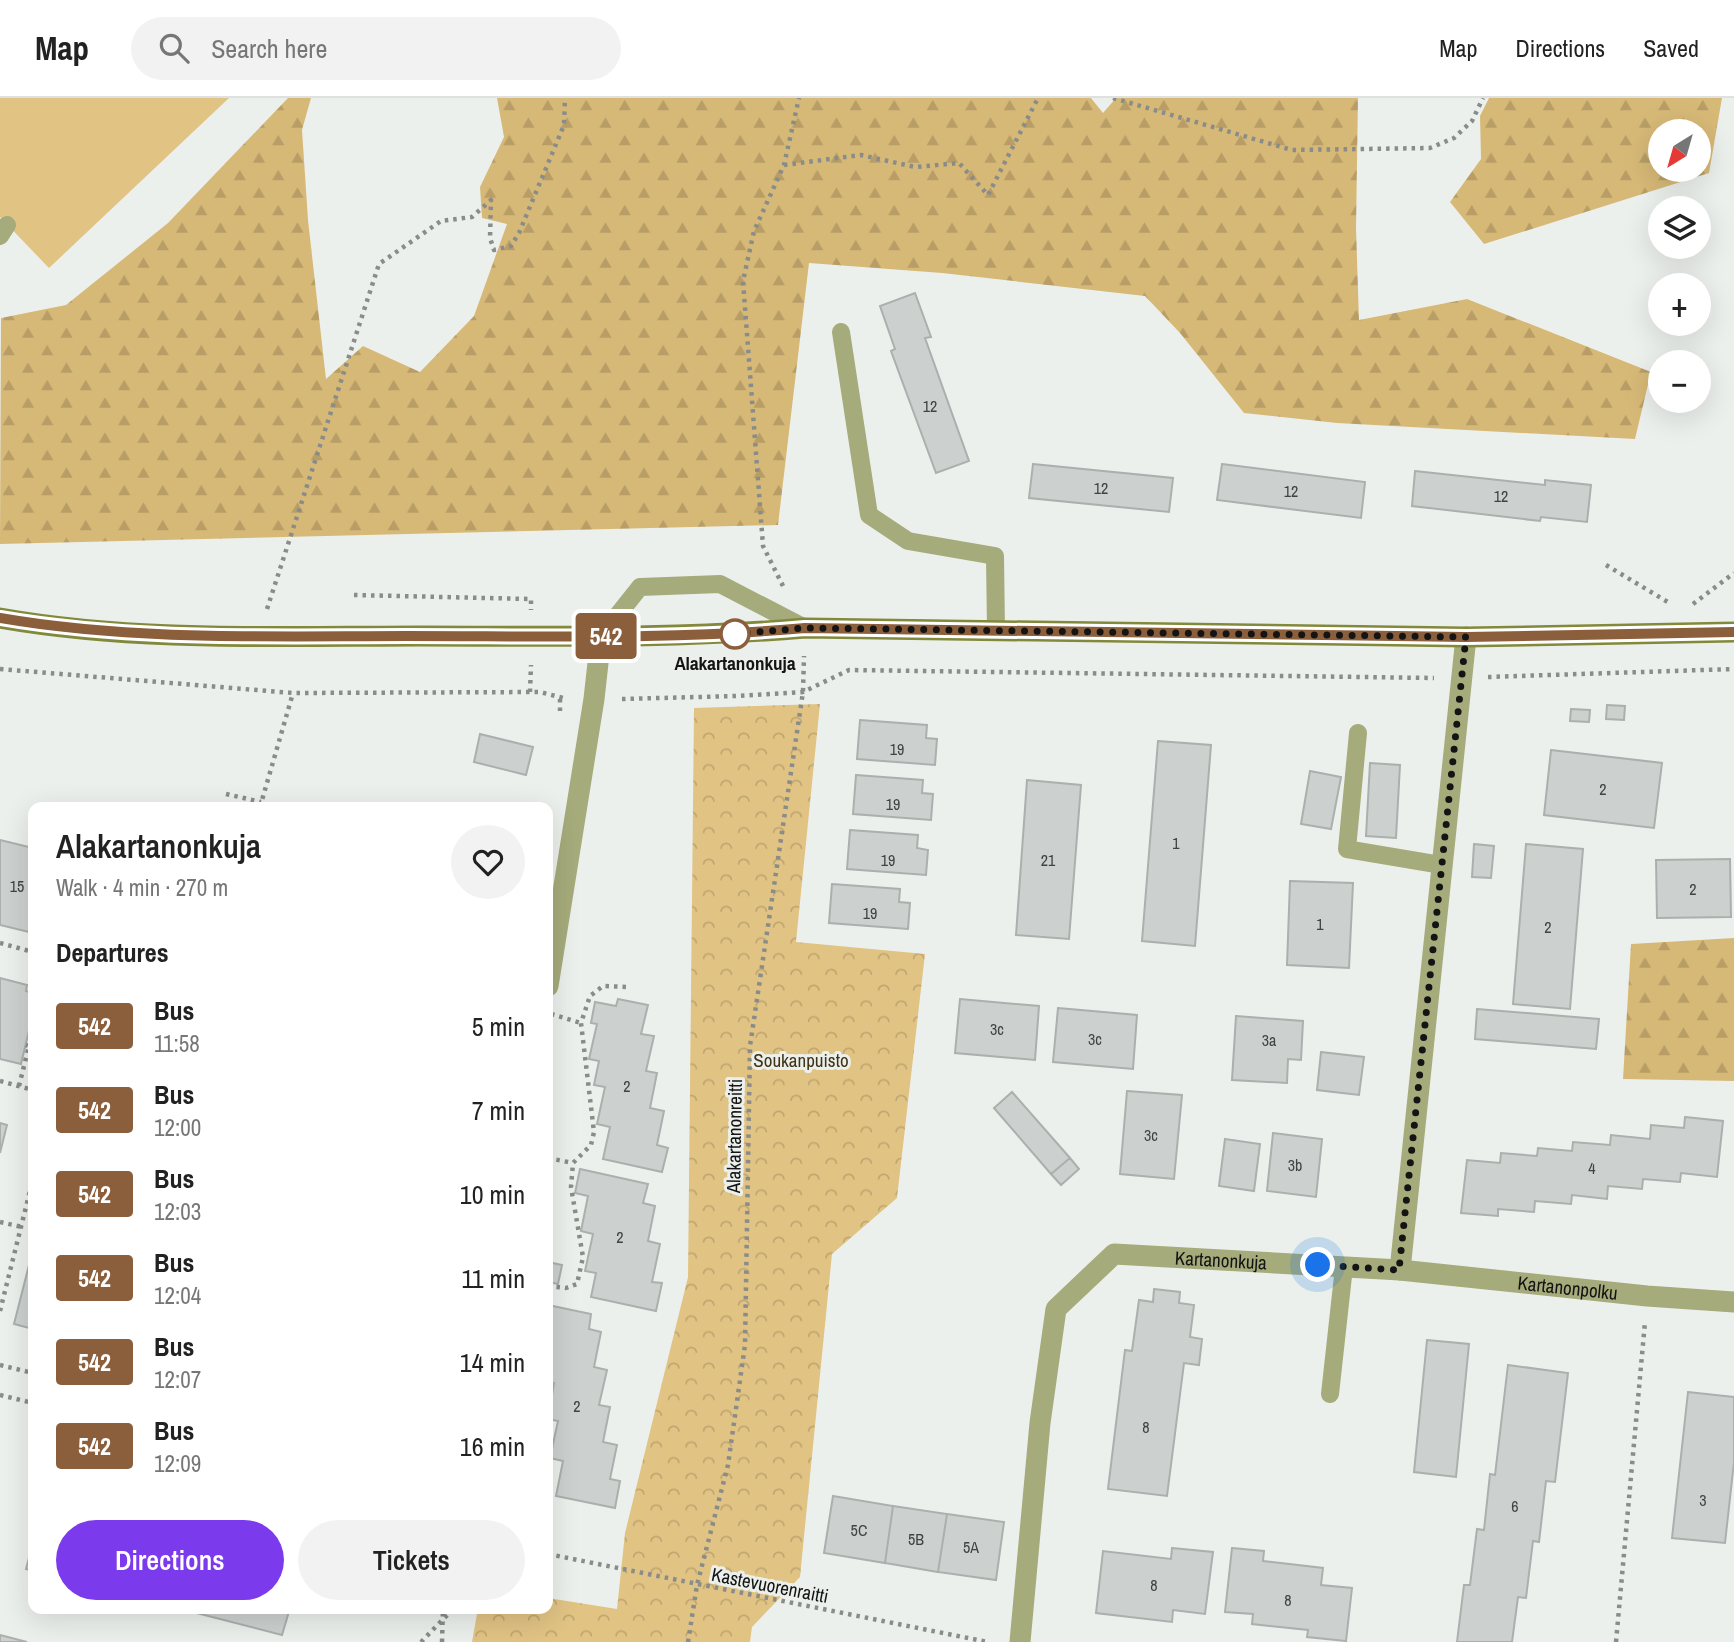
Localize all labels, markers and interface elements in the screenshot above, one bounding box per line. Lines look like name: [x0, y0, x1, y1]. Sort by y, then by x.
search box: [131, 17, 621, 80]
text: Map: [35, 26, 89, 70]
icon: search: [155, 29, 193, 67]
text: Search here: [211, 31, 327, 66]
text: Map: [1439, 32, 1477, 64]
text: Directions: [1515, 32, 1605, 64]
text: Saved: [1643, 32, 1699, 64]
north arrow: [1648, 119, 1712, 182]
map controls: [1648, 119, 1711, 413]
button: layers: [1648, 196, 1711, 259]
button: +: [1648, 273, 1711, 336]
button: −: [1648, 350, 1711, 413]
house number: 12: [923, 395, 937, 417]
house number: 12: [1094, 477, 1108, 499]
house number: 12: [1284, 480, 1298, 502]
house number: 12: [1494, 485, 1508, 507]
line badge: 542: [566, 613, 646, 659]
marker: Alakartanonkuja: [720, 619, 750, 649]
text: 542: [590, 620, 622, 652]
place label: Alakartanonkuja: [674, 650, 796, 676]
house number: 19: [890, 738, 904, 760]
house number: 2: [1599, 778, 1607, 800]
house number: 19: [886, 793, 900, 815]
text: Alakartanonkuja: [56, 824, 261, 868]
button: heart: [451, 825, 525, 899]
house number: 1: [1172, 832, 1180, 854]
house number: 19: [881, 849, 895, 871]
house number: 21: [1041, 849, 1056, 871]
text: Walk · 4 min · 270 m: [56, 872, 228, 903]
house number: 15: [10, 875, 24, 897]
house number: 2: [1689, 878, 1697, 900]
house number: 19: [863, 902, 877, 924]
house number: 1: [1316, 913, 1324, 935]
house number: 2: [1544, 916, 1552, 938]
text: Departures: [56, 935, 169, 970]
text: Bus: [154, 993, 194, 1028]
text: 5 min: [472, 1009, 525, 1044]
text: 542: [78, 1010, 111, 1042]
house number: 3c: [990, 1018, 1004, 1040]
text: 11:58: [154, 1028, 200, 1059]
house number: 3c: [1088, 1028, 1102, 1050]
house number: 3a: [1262, 1029, 1277, 1051]
park label: Soukanpuisto: [753, 1047, 849, 1073]
house number: 2: [623, 1075, 631, 1097]
text: Bus: [154, 1077, 194, 1112]
street label: Alakartanonreitti: [720, 1079, 748, 1194]
text: 7 min: [472, 1093, 525, 1128]
text: 542: [78, 1094, 111, 1126]
text: 12:00: [154, 1112, 201, 1143]
house number: 3c: [1144, 1124, 1158, 1146]
house number: 3b: [1288, 1154, 1302, 1176]
house number: 4: [1588, 1157, 1596, 1179]
text: Bus: [154, 1161, 194, 1196]
text: 10 min: [460, 1177, 525, 1212]
text: 542: [78, 1178, 111, 1210]
text: 12:03: [154, 1196, 201, 1227]
house number: 2: [616, 1226, 624, 1248]
street label: Kartanonkuja: [1174, 1244, 1268, 1276]
text: Bus: [154, 1245, 194, 1280]
your location: [1300, 1247, 1335, 1282]
text: 11 min: [461, 1261, 525, 1296]
text: 542: [78, 1262, 111, 1294]
street label: Kartanonpolku: [1516, 1269, 1619, 1306]
text: 12:04: [154, 1280, 201, 1311]
text: Bus: [154, 1329, 194, 1364]
text: 14 min: [460, 1345, 525, 1380]
text: 542: [78, 1346, 111, 1378]
text: 12:07: [154, 1364, 201, 1395]
house number: 2: [573, 1395, 581, 1417]
text: Bus: [154, 1413, 194, 1448]
house number: 8: [1142, 1416, 1150, 1438]
text: 16 min: [460, 1429, 525, 1464]
text: 542: [78, 1430, 111, 1462]
text: 12:09: [154, 1448, 201, 1479]
house number: 3: [1699, 1489, 1707, 1511]
house number: 6: [1511, 1495, 1519, 1517]
house number: 5C: [851, 1519, 867, 1541]
button: Directions: [56, 1520, 284, 1600]
button: Tickets: [298, 1520, 525, 1600]
house number: 5B: [908, 1528, 924, 1550]
house number: 5A: [963, 1536, 979, 1558]
street label: Kastevuorenraitti: [709, 1561, 831, 1609]
house number: 8: [1150, 1574, 1158, 1596]
house number: 8: [1284, 1589, 1292, 1611]

